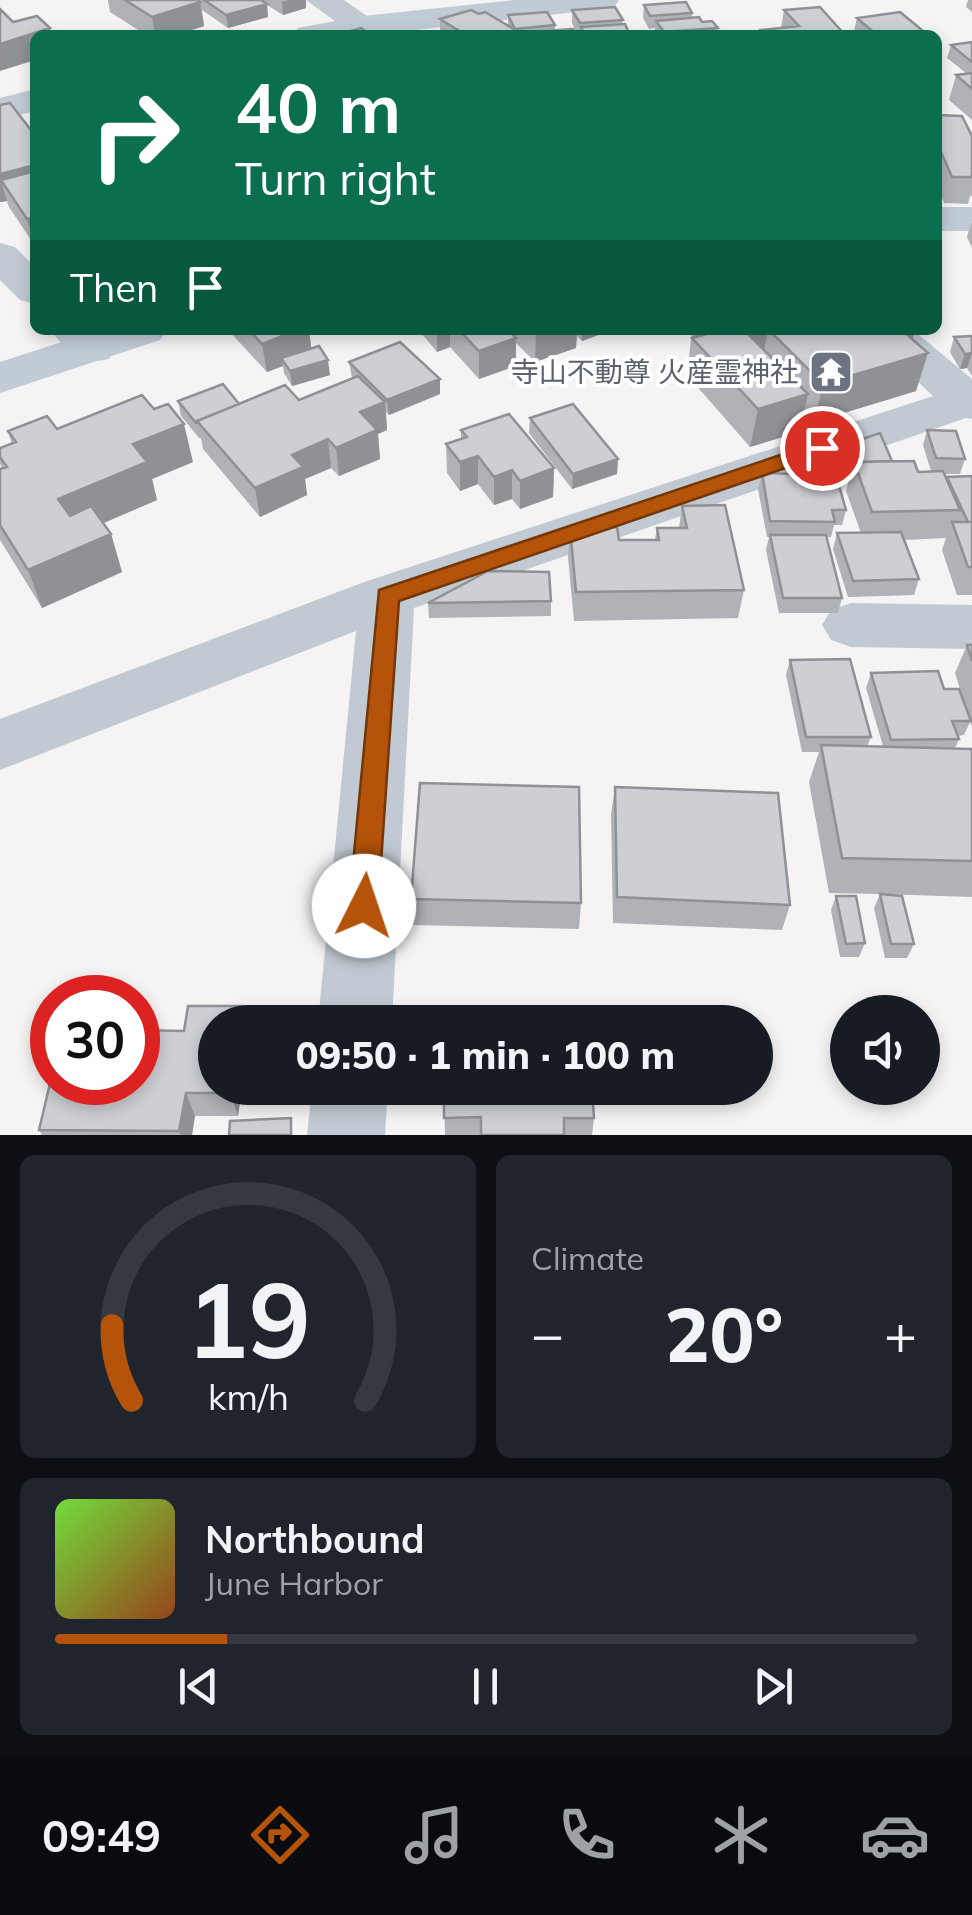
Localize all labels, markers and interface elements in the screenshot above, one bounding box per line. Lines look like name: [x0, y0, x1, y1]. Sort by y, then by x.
text: 40 m: [235, 63, 401, 151]
icon: right: [70, 70, 200, 200]
text: Turn right: [235, 150, 436, 206]
icon: arrive: [178, 260, 233, 315]
text: Then: [70, 264, 158, 312]
temple icon: 寺山不動尊 火産霊神社: [808, 349, 854, 395]
place label: 寺山不動尊 火産霊神社: [511, 354, 798, 389]
pin: [780, 406, 865, 491]
icon: arrive: [795, 421, 850, 476]
position arrow: [312, 854, 416, 958]
speed limit sign: 30: [30, 975, 160, 1105]
map controls: [830, 995, 940, 1105]
button: sound: [830, 995, 940, 1105]
text: 09:50 · 1 min · 100 m: [296, 1031, 675, 1079]
text: Climate: [531, 1238, 644, 1278]
text: 19: [186, 1253, 310, 1384]
text: 20°: [665, 1287, 783, 1381]
text: −: [531, 1299, 564, 1368]
text: +: [884, 1299, 917, 1368]
text: km/h: [208, 1374, 288, 1419]
text: Northbound: [205, 1515, 425, 1563]
text: June Harbor: [205, 1563, 383, 1603]
icon: previous: [171, 1659, 226, 1714]
icon: pause: [458, 1659, 513, 1714]
icon: next: [746, 1659, 801, 1714]
icon: directions: [245, 1800, 315, 1870]
icon: music: [399, 1800, 469, 1870]
icon: phone: [552, 1800, 622, 1870]
icon: climate: [706, 1800, 776, 1870]
icon: car: [860, 1800, 930, 1870]
text: 09:49: [42, 1807, 161, 1863]

